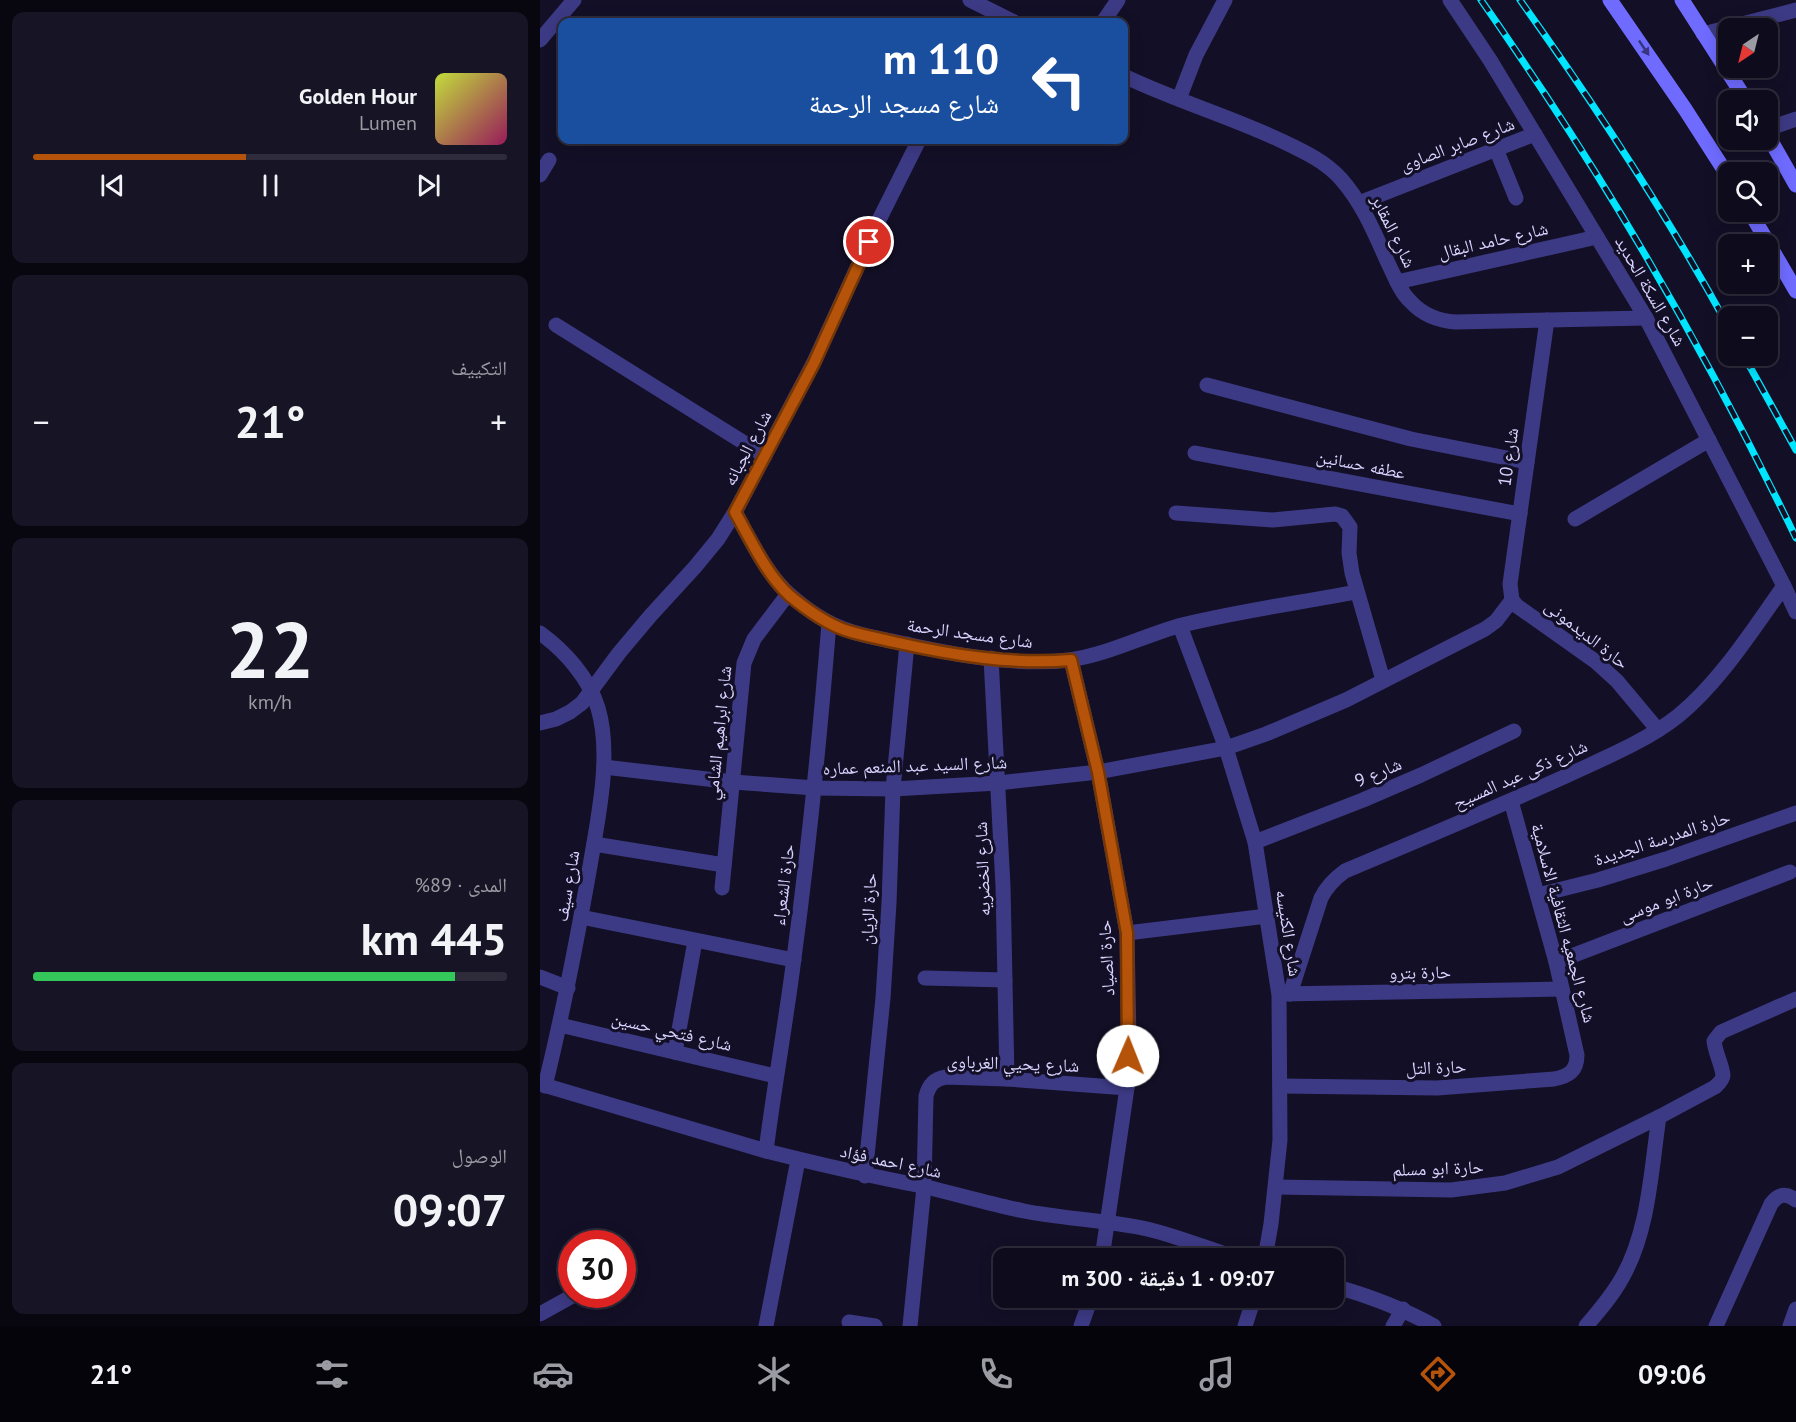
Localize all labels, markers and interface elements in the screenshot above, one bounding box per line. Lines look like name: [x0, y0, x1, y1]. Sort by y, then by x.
north arrow: [1718, 18, 1778, 78]
map controls: [1718, 18, 1778, 366]
text: 110 m: [883, 31, 999, 86]
one-way arrow: [1638, 39, 1649, 56]
icon: left: [1020, 42, 1098, 120]
text: Golden Hour: [299, 82, 417, 110]
text: شارع مسجد الرحمة: [809, 86, 999, 120]
button: sound: [1718, 90, 1778, 150]
text: Lumen: [359, 110, 417, 136]
street label: شارع صابر الصاوى: [1396, 112, 1518, 176]
button: search: [1718, 162, 1778, 222]
icon: previous: [96, 169, 129, 202]
icon: pause: [254, 169, 287, 202]
icon: next: [412, 169, 445, 202]
street label: شارع المقابر: [1366, 190, 1422, 271]
pin: [843, 216, 894, 267]
street label: شارع حامد البقال: [1436, 216, 1550, 264]
icon: arrive: [852, 225, 885, 258]
street label: شارع السكة الحديد: [1610, 232, 1692, 350]
button: +: [1718, 234, 1778, 294]
button: −: [1718, 306, 1778, 366]
text: التكييف: [451, 355, 507, 381]
text: 21°: [235, 392, 305, 450]
text: −: [33, 400, 50, 443]
text: +: [490, 400, 507, 443]
street label: شارع الجبانه: [718, 406, 776, 490]
street label: شارع 10: [1493, 426, 1523, 488]
street label: عطفه حسانين: [1315, 444, 1407, 484]
street label: حارة الديدمونى: [1540, 594, 1634, 674]
text: 22: [226, 599, 314, 700]
street label: شارع مسجد الرحمة: [906, 613, 1034, 653]
street label: شارع ابراهيم الشامي: [700, 665, 740, 802]
text: km/h: [248, 689, 292, 715]
street label: شارع ذكى عبد المسيح: [1449, 734, 1591, 815]
street label: شارع السيد عبد المنعم عماره: [822, 750, 1008, 781]
street label: شارع 9: [1351, 752, 1405, 792]
street label: حارة المدرسة الجديدة: [1591, 805, 1733, 871]
street label: شارع الخضريه: [969, 821, 995, 917]
street label: شارع الجمعيه الثقافية الاسلامية: [1526, 821, 1602, 1025]
street label: حارة الشعراء: [767, 843, 799, 927]
street label: شارع سيف: [549, 849, 585, 923]
street label: حارة ابو موسى: [1616, 871, 1716, 927]
text: المدى · 89%: [415, 872, 507, 898]
street label: حارة الزيان: [855, 873, 881, 945]
street label: شارع الكنيسه: [1271, 888, 1307, 978]
text: 445 km: [361, 909, 507, 967]
street label: حارة الصياد: [1093, 920, 1119, 996]
street label: حارة بترو: [1389, 960, 1451, 984]
street label: شارع فتحي حسين: [609, 1006, 734, 1059]
position arrow: [1096, 1024, 1160, 1088]
street label: شارع يحيي الغرباوى: [946, 1049, 1080, 1080]
street label: حارة التل: [1405, 1054, 1467, 1080]
street label: شارع احمد فؤاد: [838, 1139, 944, 1183]
text: الوصول: [452, 1143, 507, 1169]
street label: حارة ابو مسلم: [1392, 1155, 1484, 1182]
text: 09:07: [393, 1180, 507, 1238]
speed limit sign: 30: [558, 1230, 636, 1308]
text: 09:07 · 1 دقيقة · 300 m: [1061, 1264, 1276, 1292]
icon: filters: [311, 1353, 353, 1395]
icon: car: [532, 1353, 574, 1395]
icon: climate: [753, 1353, 795, 1395]
icon: phone: [975, 1353, 1017, 1395]
icon: music: [1196, 1353, 1238, 1395]
icon: directions: [1417, 1353, 1459, 1395]
text: 21°: [90, 1357, 132, 1391]
text: 09:06: [1638, 1357, 1706, 1391]

